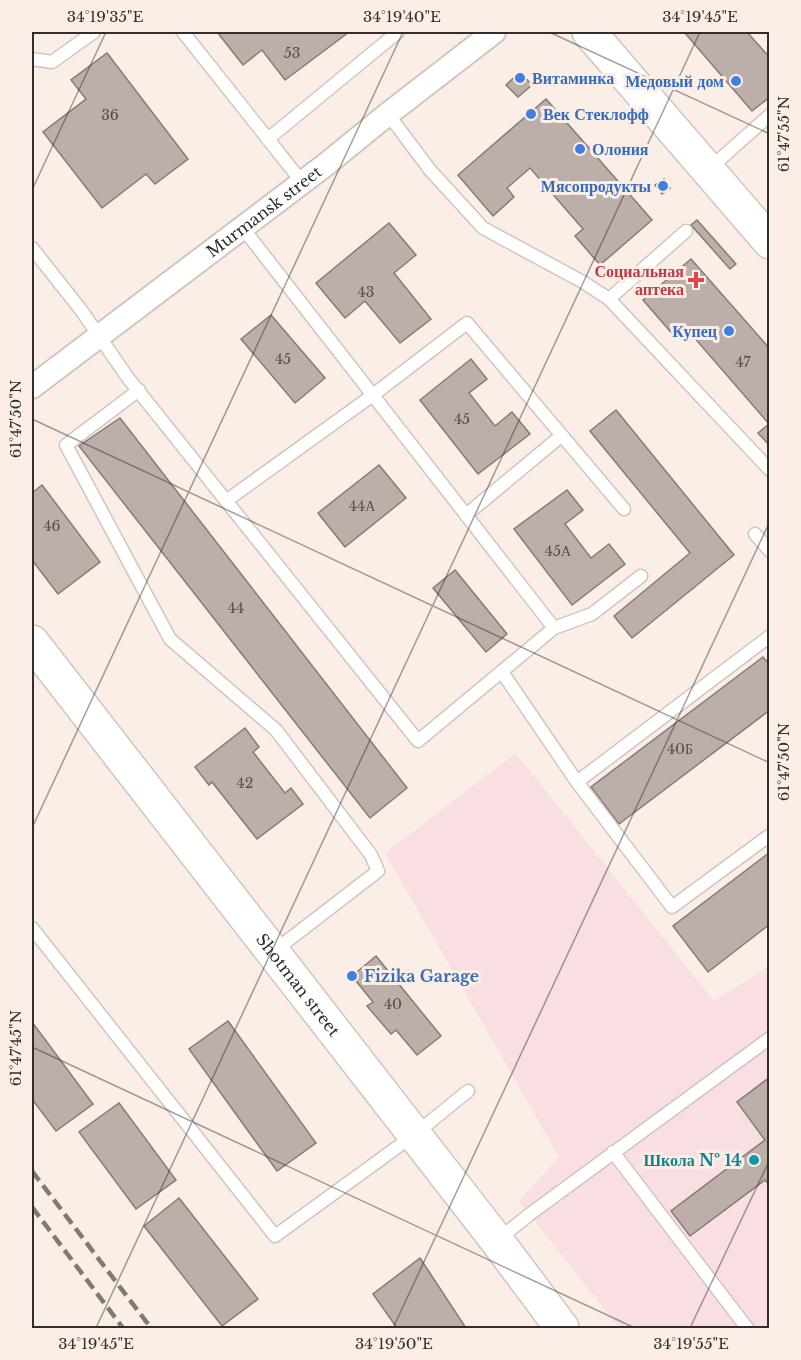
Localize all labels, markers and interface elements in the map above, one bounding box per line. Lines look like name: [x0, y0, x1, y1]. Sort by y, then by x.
text: 34°19'35"E: [67, 7, 143, 26]
text: 34°19'40"E: [363, 7, 441, 26]
text: 34°19'45"E: [662, 7, 738, 26]
house number: 53: [284, 44, 300, 62]
place label: Витаминка: [532, 68, 614, 88]
marker: Витаминка: [513, 71, 527, 85]
place label: Медовый дом: [625, 71, 724, 91]
marker: Медовый дом: [729, 74, 743, 88]
text: 61°47'55"N: [774, 96, 793, 172]
place label: Век Стеклофф: [543, 104, 649, 124]
house number: 36: [101, 106, 119, 124]
marker: Век Стеклофф: [524, 107, 538, 121]
place label: Олония: [592, 139, 649, 159]
marker: Олония: [573, 142, 587, 156]
street label: Murmansk street: [202, 161, 326, 261]
place label: Мясопродукты: [541, 176, 652, 196]
marker: Мясопродукты: [656, 179, 670, 193]
place label: Социальная аптека: [595, 261, 684, 299]
marker: Социальная аптека: [689, 273, 703, 287]
house number: 43: [358, 283, 374, 301]
place label: Купец: [672, 321, 717, 341]
marker: Купец: [722, 324, 736, 338]
house number: 45: [275, 350, 291, 368]
house number: 47: [735, 353, 752, 371]
text: 61°47'50"N: [6, 380, 25, 458]
house number: 45: [454, 410, 470, 428]
house number: 44А: [349, 497, 376, 515]
house number: 46: [43, 517, 61, 535]
house number: 45А: [545, 542, 572, 560]
house number: 44: [228, 599, 244, 617]
text: 61°47'50"N: [774, 723, 793, 801]
house number: 40Б: [667, 740, 693, 758]
house number: 42: [237, 774, 253, 792]
street label: Shotman street: [252, 929, 344, 1040]
place label: Fizika Garage: [364, 966, 479, 986]
marker: Fizika Garage: [345, 969, 359, 983]
house number: 40: [384, 995, 402, 1013]
text: 61°47'45"N: [6, 1010, 25, 1086]
place label: Школа № 14: [643, 1150, 742, 1170]
marker: Школа № 14: [747, 1153, 761, 1167]
text: 34°19'45"E: [58, 1334, 134, 1353]
text: 34°19'50"E: [355, 1334, 433, 1353]
text: 34°19'55"E: [653, 1334, 729, 1353]

